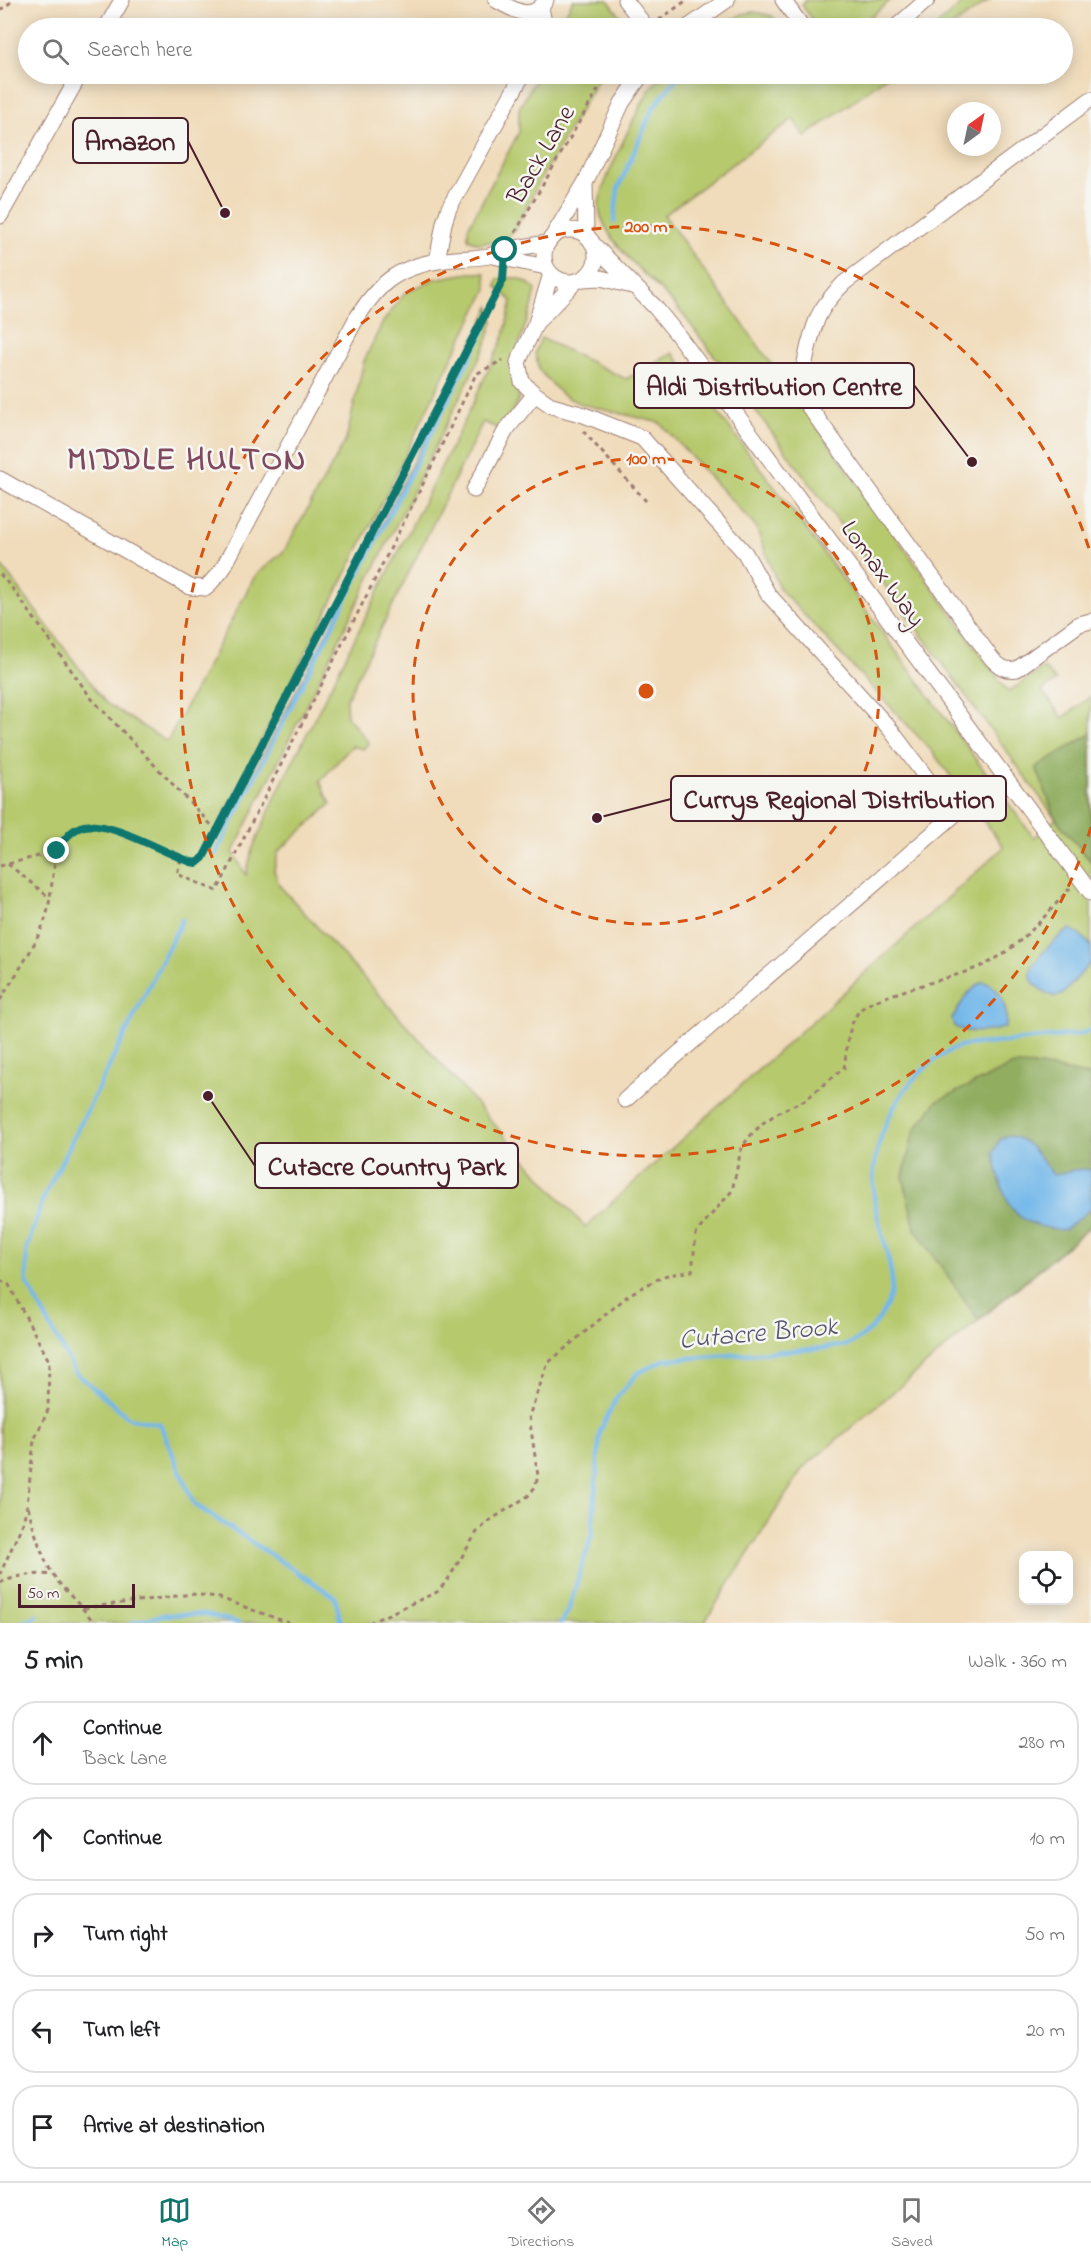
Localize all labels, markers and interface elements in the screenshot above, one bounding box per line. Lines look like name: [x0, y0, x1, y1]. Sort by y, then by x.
search box: [18, 18, 1073, 84]
icon: search: [39, 35, 72, 68]
text: Search here: [87, 35, 192, 67]
street label: Back Lane: [498, 98, 586, 213]
north arrow: [947, 102, 1001, 156]
callout: Amazon: [73, 118, 188, 163]
text: Amazon: [85, 124, 175, 163]
text: 200 m: [624, 215, 668, 241]
route start: [491, 236, 517, 262]
callout: Aldi Distribution Centre: [634, 363, 914, 408]
text: Aldi Distribution Centre: [646, 369, 903, 408]
district label: MIDDLE HULTON: [67, 438, 307, 485]
text: 100 m: [626, 447, 666, 473]
street label: Lomax Way: [830, 513, 933, 636]
centre of rings: [636, 681, 656, 701]
callout: Currys Regional Distribution: [671, 776, 1006, 821]
text: Currys Regional Distribution: [683, 782, 995, 822]
route end: [43, 837, 69, 863]
callout: Cutacre Country Park: [255, 1143, 518, 1188]
text: Cutacre Country Park: [268, 1149, 507, 1188]
water label: Cutacre Brook: [677, 1308, 840, 1361]
map controls: [1019, 1551, 1073, 1605]
button: locate: [1019, 1551, 1073, 1605]
scale bar: [18, 1581, 135, 1608]
text: 50 m: [27, 1582, 59, 1606]
text: 5 min: [24, 1643, 83, 1681]
text: Walk · 360 m: [968, 1648, 1067, 1677]
text: Continue: [83, 1713, 162, 1745]
icon: ahead: [26, 1727, 59, 1760]
text: 280 m: [1018, 1729, 1065, 1758]
text: Back Lane: [83, 1745, 167, 1774]
icon: ahead: [26, 1823, 59, 1856]
text: Continue: [83, 1823, 162, 1855]
text: 10 m: [1029, 1825, 1065, 1854]
icon: right: [26, 1919, 59, 1952]
text: Turn right: [83, 1919, 168, 1951]
text: 50 m: [1024, 1921, 1065, 1950]
icon: left: [26, 2015, 59, 2048]
text: Turn left: [83, 2015, 160, 2047]
text: 20 m: [1026, 2017, 1065, 2046]
icon: arrive: [26, 2111, 59, 2144]
text: Arrive at destination: [83, 2111, 265, 2143]
tab: Map: [158, 2194, 191, 2254]
tab: Directions: [508, 2194, 574, 2254]
tab: Saved: [891, 2194, 933, 2254]

